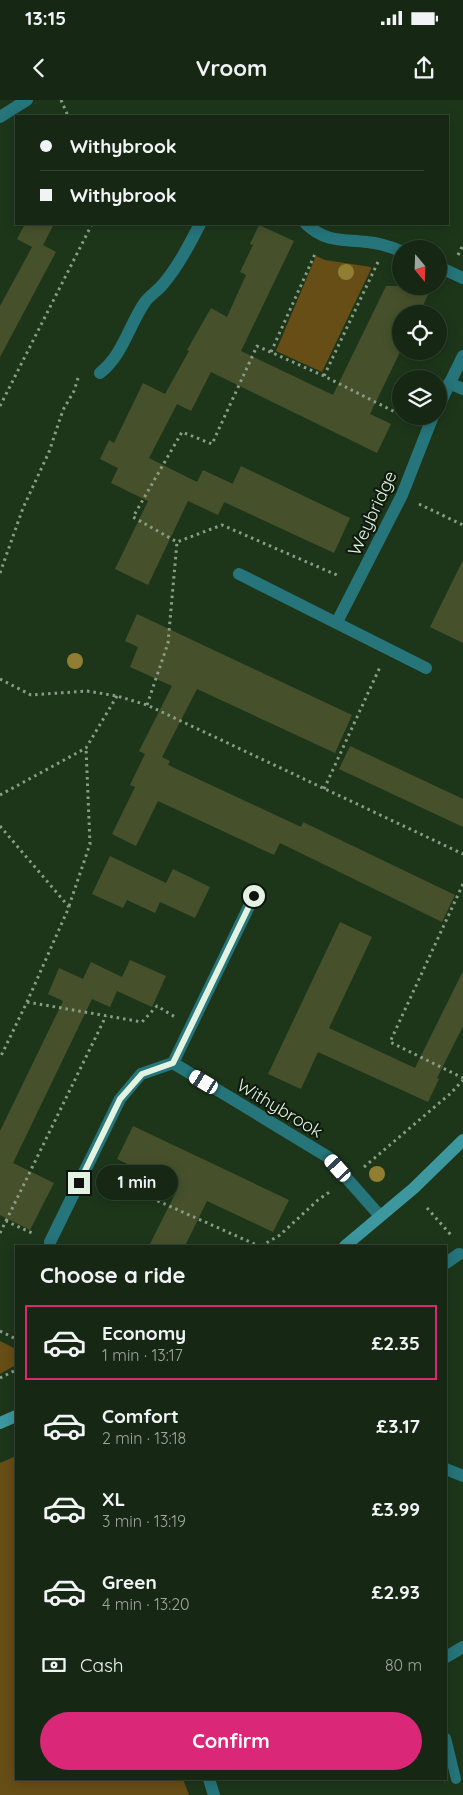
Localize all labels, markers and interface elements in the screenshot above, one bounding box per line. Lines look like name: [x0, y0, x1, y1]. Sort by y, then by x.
text: 13:15: [25, 6, 66, 30]
icon: back: [25, 54, 53, 82]
text: Vroom: [196, 54, 267, 82]
icon: share: [410, 54, 438, 82]
text: Withybrook: [70, 134, 177, 158]
text: Withybrook: [70, 183, 177, 207]
north arrow: [392, 240, 448, 295]
map controls: [392, 240, 447, 425]
button: locate: [392, 305, 447, 360]
button: layers: [392, 370, 447, 425]
street label: Weybridge: [342, 467, 402, 559]
route start: [243, 885, 265, 907]
car: [187, 1068, 220, 1096]
street label: Withybrook: [233, 1073, 327, 1143]
car: [322, 1152, 353, 1184]
callout: 1 min: [96, 1166, 179, 1200]
route end: [68, 1172, 90, 1194]
text: 1 min: [118, 1172, 156, 1192]
text: Choose a ride: [40, 1261, 185, 1289]
icon: car: [42, 1320, 87, 1365]
text: Economy: [102, 1321, 186, 1345]
text: £2.35: [371, 1331, 420, 1355]
text: 1 min · 13:17: [102, 1345, 183, 1365]
icon: car: [42, 1403, 87, 1448]
text: Comfort: [102, 1404, 179, 1428]
text: £3.17: [376, 1414, 420, 1438]
text: 2 min · 13:18: [102, 1428, 186, 1448]
icon: car: [42, 1486, 87, 1531]
text: XL: [102, 1487, 125, 1511]
text: £3.99: [372, 1497, 420, 1521]
text: 3 min · 13:19: [102, 1511, 186, 1531]
icon: car: [42, 1569, 87, 1614]
text: Green: [102, 1570, 157, 1594]
text: £2.93: [372, 1580, 420, 1604]
text: 4 min · 13:20: [102, 1594, 190, 1614]
icon: cash: [40, 1651, 68, 1679]
text: Cash: [80, 1653, 124, 1677]
text: 80 m: [385, 1655, 422, 1675]
button: Confirm: [40, 1712, 422, 1770]

